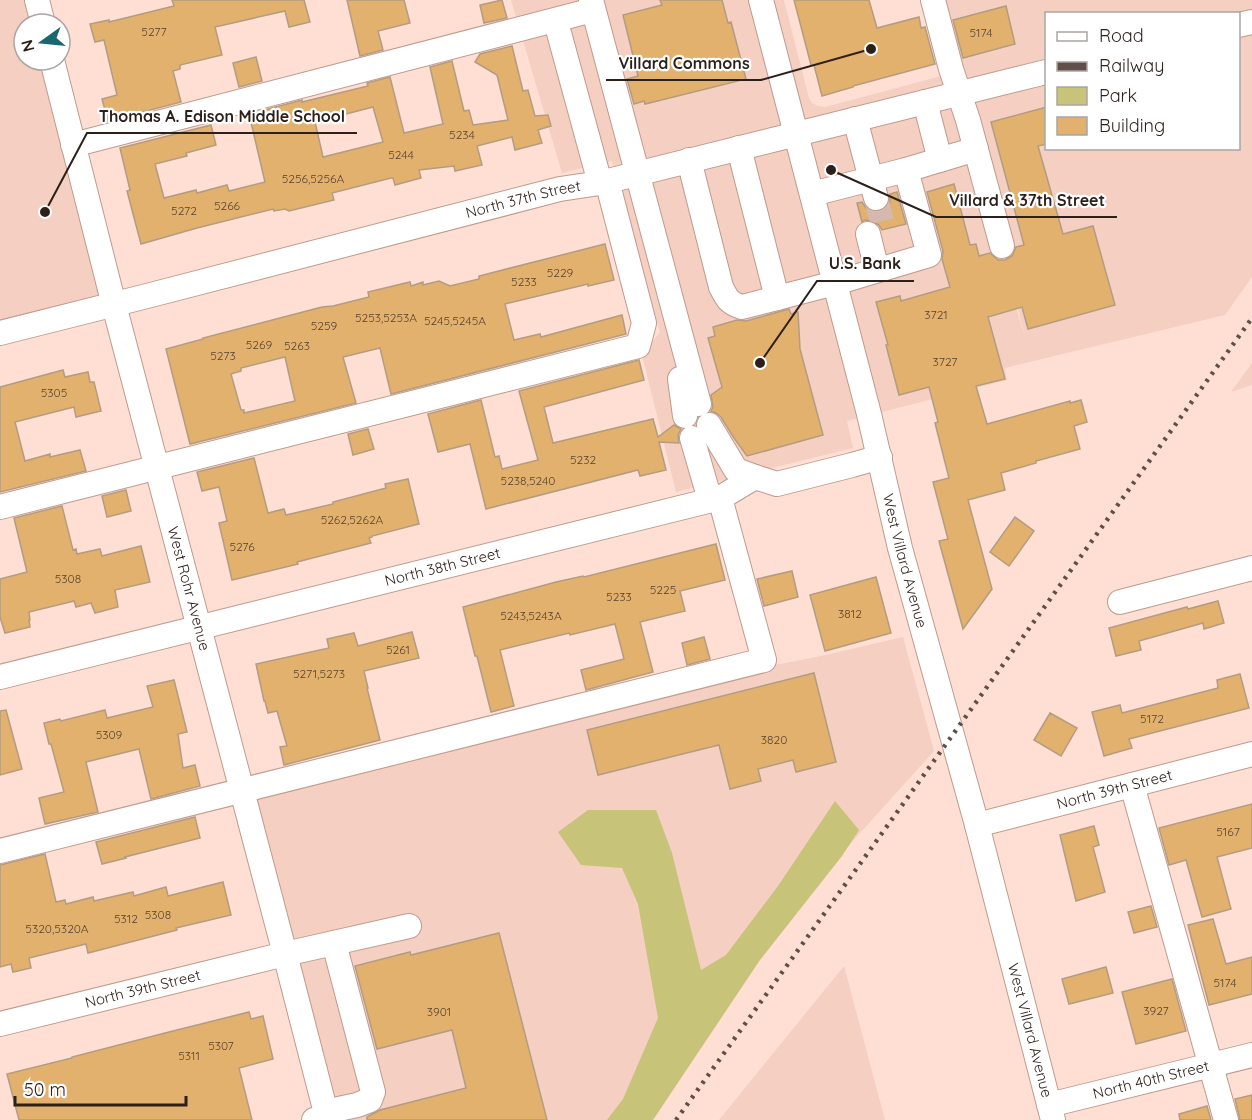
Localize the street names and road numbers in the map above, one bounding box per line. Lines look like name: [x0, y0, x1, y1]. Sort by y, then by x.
street label: North 37th Street: [463, 176, 582, 222]
street label: West Villard Avenue: [879, 492, 932, 630]
street label: West Rohr Avenue: [164, 524, 215, 653]
street label: North 38th Street: [383, 543, 502, 590]
street label: North 39th Street: [1055, 765, 1174, 813]
street label: West Villard Avenue: [1004, 961, 1057, 1100]
street label: North 39th Street: [83, 965, 202, 1012]
street label: North 40th Street: [1091, 1056, 1211, 1103]

